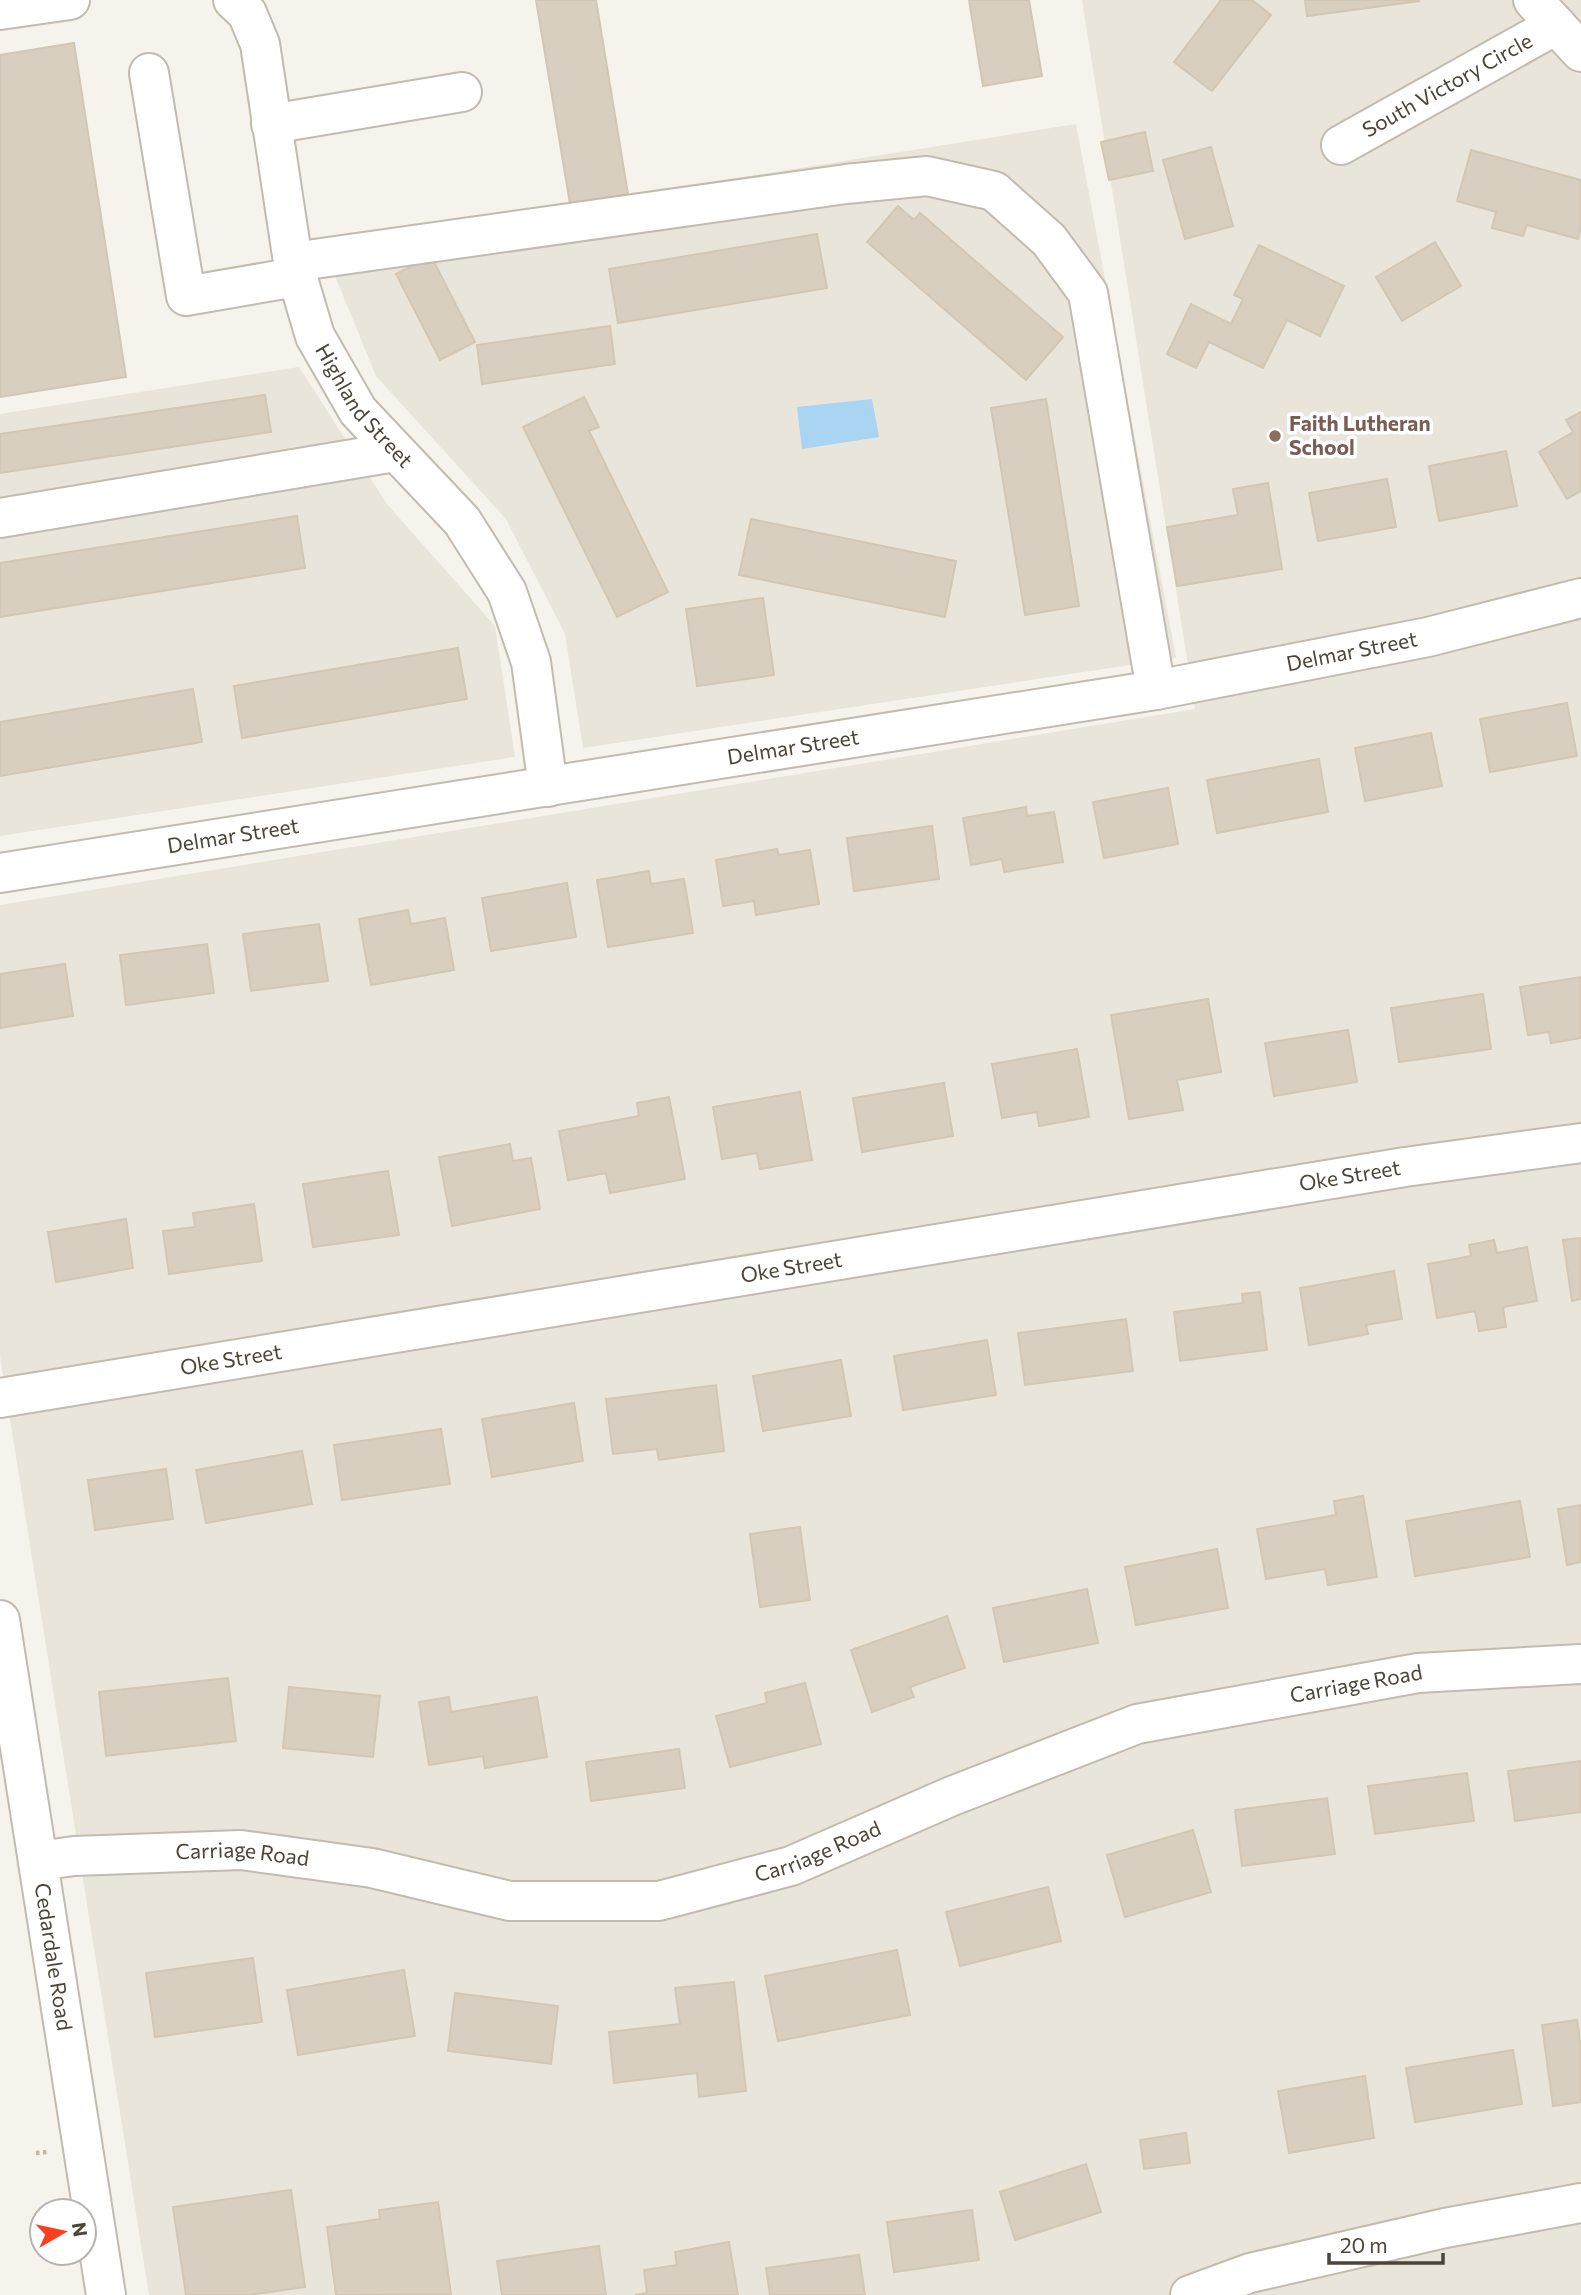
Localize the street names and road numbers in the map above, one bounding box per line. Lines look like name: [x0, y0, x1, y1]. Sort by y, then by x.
street label: South Victory Circle: [1358, 27, 1536, 142]
street label: Highland Street: [311, 339, 419, 472]
street label: Delmar Street: [1284, 625, 1419, 675]
street label: Delmar Street: [725, 723, 861, 769]
street label: Delmar Street: [165, 812, 301, 857]
street label: Oke Street: [1297, 1154, 1402, 1195]
street label: Oke Street: [738, 1246, 844, 1287]
street label: Oke Street: [178, 1338, 283, 1379]
street label: Carriage Road: [1288, 1658, 1424, 1707]
street label: Carriage Road: [752, 1815, 884, 1886]
street label: Carriage Road: [175, 1836, 311, 1870]
street label: Cedardale Road: [30, 1881, 78, 2032]

